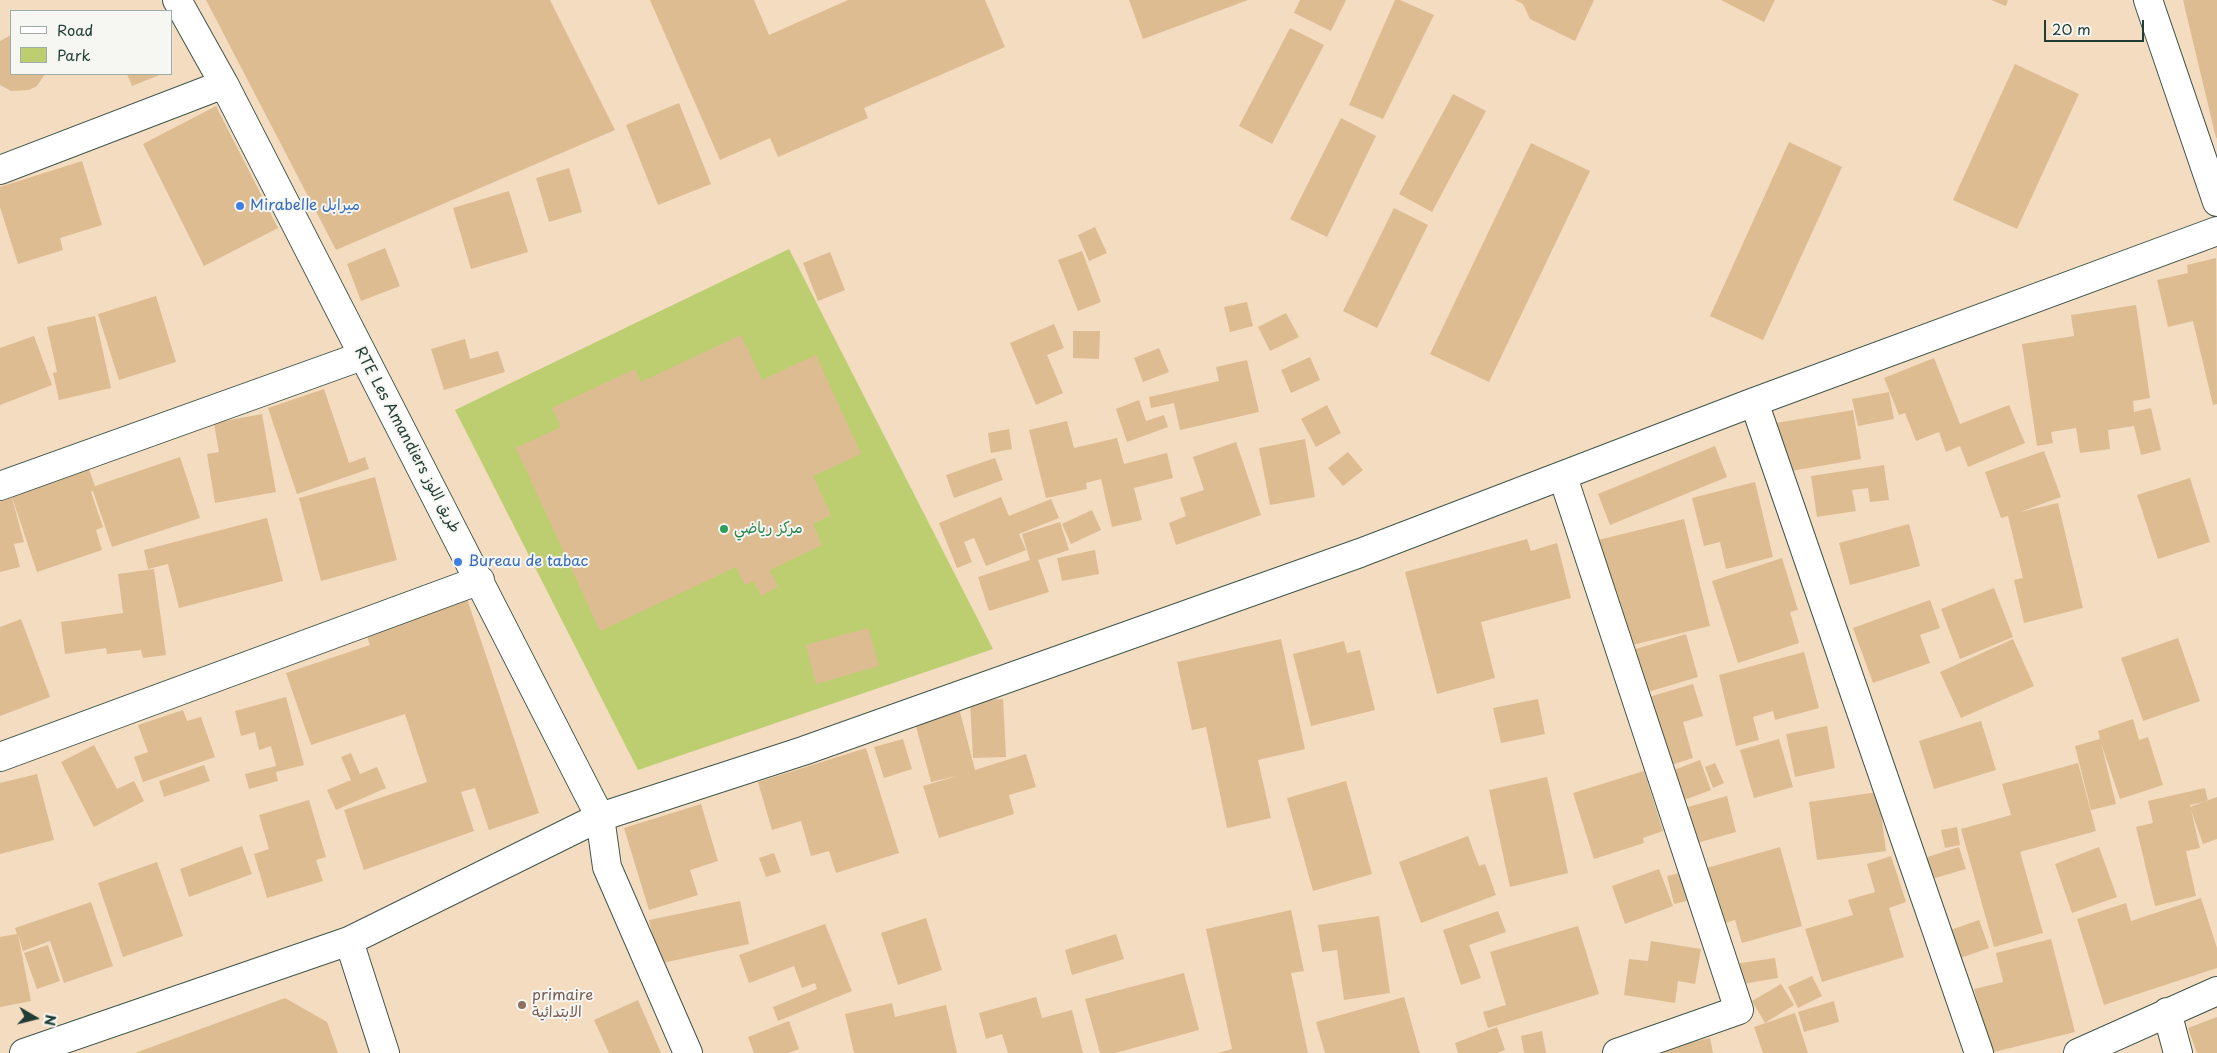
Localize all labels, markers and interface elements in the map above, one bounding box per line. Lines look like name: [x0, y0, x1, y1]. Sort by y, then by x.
legend: [10, 10, 172, 75]
scale bar: [2047, 10, 2147, 42]
text: 20 m: [2052, 17, 2091, 40]
text: Road: [57, 18, 93, 41]
text: Park: [57, 43, 91, 66]
place label: Mirabelle ميرابل: [250, 197, 360, 215]
marker: Mirabelle ميرابل: [234, 200, 246, 212]
street label: RTE Les Amandiers طريق اللوز: [350, 344, 464, 536]
place label: مركز رياضي: [734, 520, 803, 538]
marker: مركز رياضي: [718, 523, 730, 535]
place label: Bureau de tabac: [468, 553, 588, 571]
marker: Bureau de tabac: [452, 556, 464, 568]
place label: primaire الابتدائية: [532, 987, 593, 1022]
north arrow: [10, 993, 60, 1043]
marker: primaire الابتدائية: [516, 999, 528, 1011]
text: N: [39, 1013, 62, 1027]

